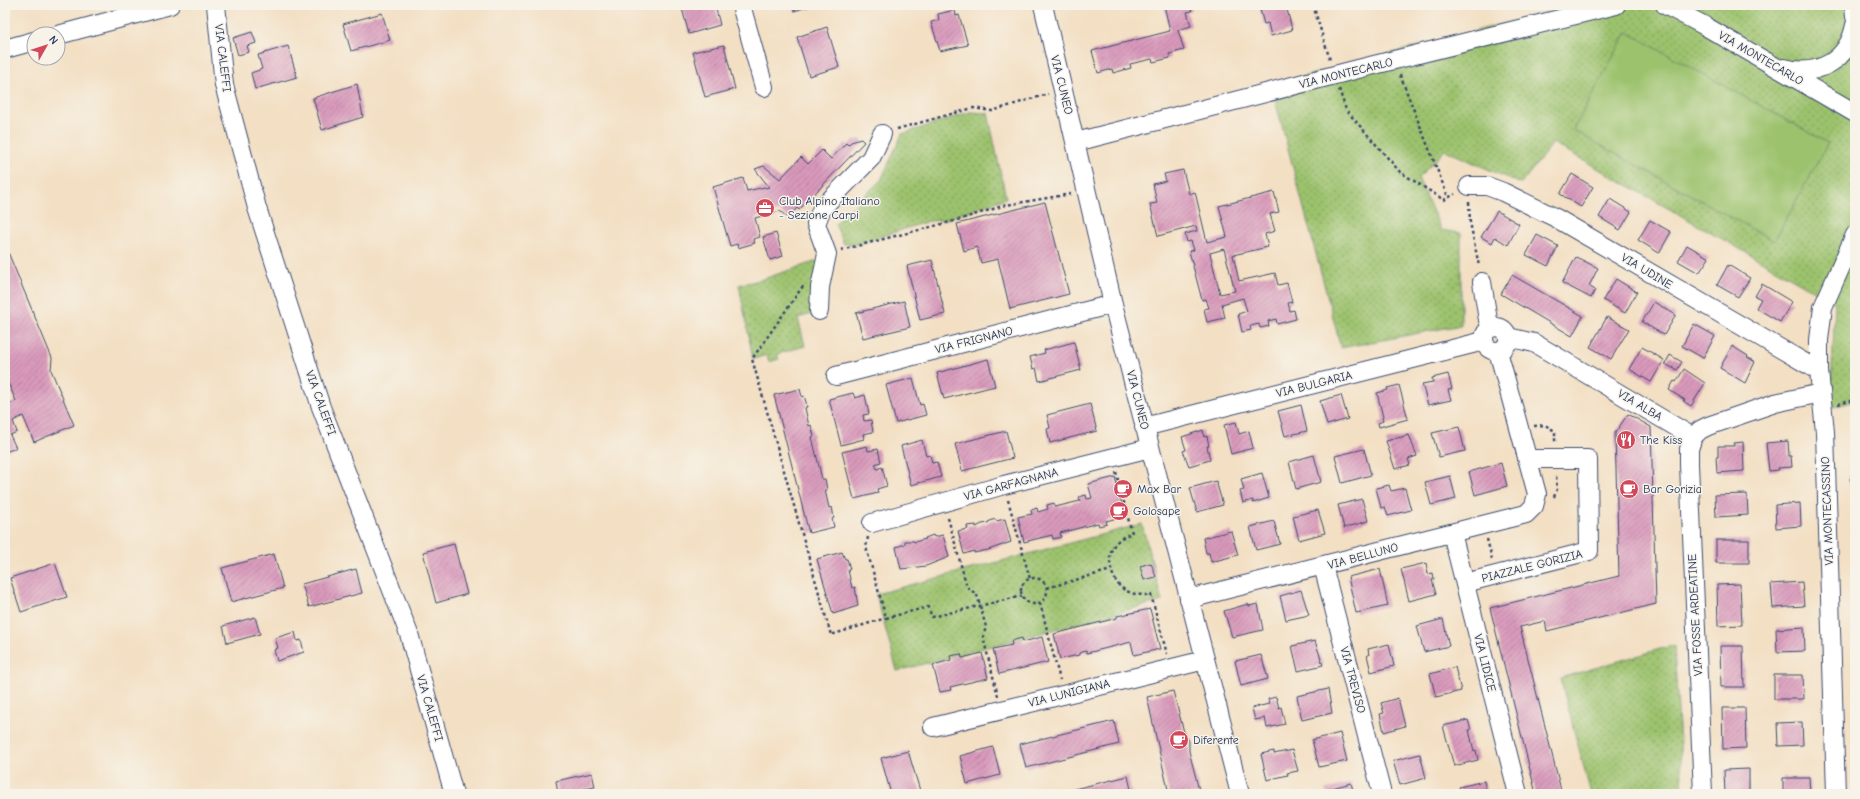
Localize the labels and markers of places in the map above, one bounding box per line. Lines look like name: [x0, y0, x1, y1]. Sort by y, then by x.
place label: Club Alpino Italiano - Sezione Carpi: [779, 194, 880, 222]
office icon: Club Alpino Italiano - Sezione Carpi: [754, 197, 776, 219]
restaurant icon: The Kiss: [1615, 429, 1637, 451]
place label: The Kiss: [1640, 433, 1682, 447]
cafe icon: Max Bar: [1112, 478, 1134, 500]
cafe icon: Bar Gorizia: [1618, 478, 1640, 500]
place label: Max Bar: [1137, 482, 1182, 496]
place label: Bar Gorizia: [1643, 482, 1702, 496]
cafe icon: Golosape: [1108, 500, 1130, 522]
place label: Golosape: [1133, 504, 1180, 518]
cafe icon: Diferente: [1168, 729, 1190, 751]
place label: Diferente: [1193, 733, 1239, 747]

